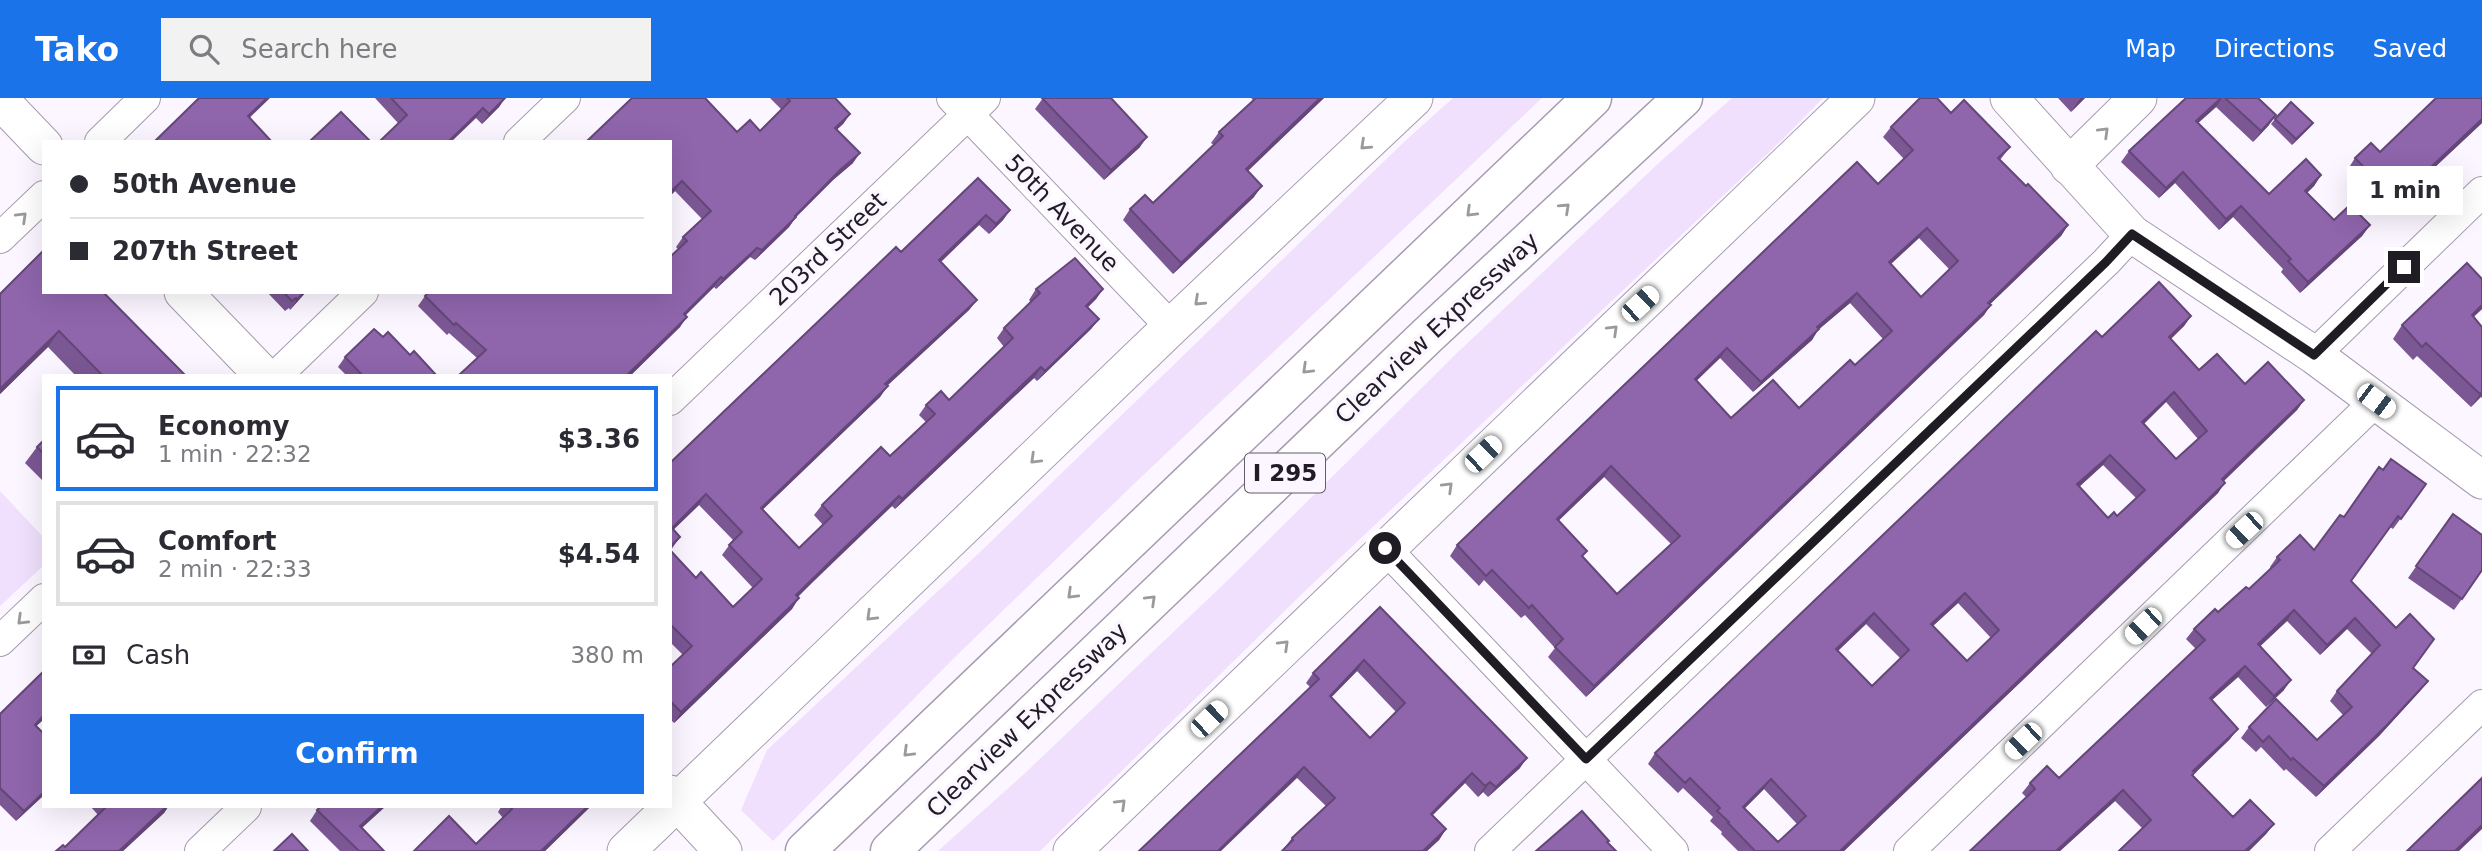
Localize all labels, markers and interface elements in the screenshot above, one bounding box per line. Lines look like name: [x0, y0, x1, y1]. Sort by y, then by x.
search box: [161, 18, 651, 81]
text: Tako: [35, 30, 119, 69]
icon: search: [185, 30, 223, 68]
text: Search here: [241, 34, 397, 64]
text: Map: [2125, 35, 2176, 63]
text: Directions: [2214, 35, 2335, 63]
text: Saved: [2373, 35, 2447, 63]
one-way arrow: [2095, 127, 2108, 140]
one-way arrow: [1360, 136, 1373, 149]
street label: 50th Avenue: [999, 149, 1125, 277]
callout: 1 min: [2346, 166, 2462, 214]
text: 50th Avenue: [112, 169, 297, 199]
text: 1 min: [2369, 177, 2441, 203]
street label: 203rd Street: [764, 186, 892, 312]
one-way arrow: [1466, 203, 1479, 216]
one-way arrow: [1557, 203, 1570, 216]
one-way arrow: [14, 212, 27, 225]
street label: Clearview Expressway: [1329, 226, 1545, 430]
text: 207th Street: [112, 236, 298, 266]
route end: [2388, 251, 2420, 283]
car: [1618, 282, 1663, 326]
one-way arrow: [1194, 293, 1207, 306]
one-way arrow: [1604, 326, 1617, 339]
one-way arrow: [1302, 361, 1315, 374]
car: [2353, 380, 2400, 422]
icon: car: [74, 407, 137, 470]
text: Economy: [158, 411, 289, 441]
text: $3.36: [558, 424, 640, 454]
car: [1461, 432, 1506, 476]
text: 1 min · 22:32: [158, 441, 312, 467]
one-way arrow: [1030, 450, 1043, 463]
road number: I 295: [1245, 454, 1325, 492]
one-way arrow: [1440, 483, 1453, 496]
car: [2222, 508, 2267, 552]
icon: car: [74, 522, 137, 585]
text: Comfort: [158, 526, 276, 556]
route start: [1369, 532, 1401, 564]
text: $4.54: [558, 539, 640, 569]
text: 2 min · 22:33: [158, 556, 312, 582]
one-way arrow: [1067, 586, 1080, 599]
one-way arrow: [1143, 596, 1156, 609]
car: [2121, 604, 2166, 648]
one-way arrow: [866, 608, 879, 621]
one-way arrow: [17, 611, 30, 624]
street label: Clearview Expressway: [921, 617, 1133, 823]
icon: cash: [70, 636, 108, 674]
text: Cash: [126, 640, 190, 670]
one-way arrow: [1276, 641, 1289, 654]
text: 380 m: [570, 642, 644, 668]
car: [1187, 697, 1232, 741]
button: Confirm: [70, 714, 644, 794]
car: [2001, 719, 2046, 763]
one-way arrow: [903, 744, 916, 756]
one-way arrow: [1113, 799, 1126, 812]

